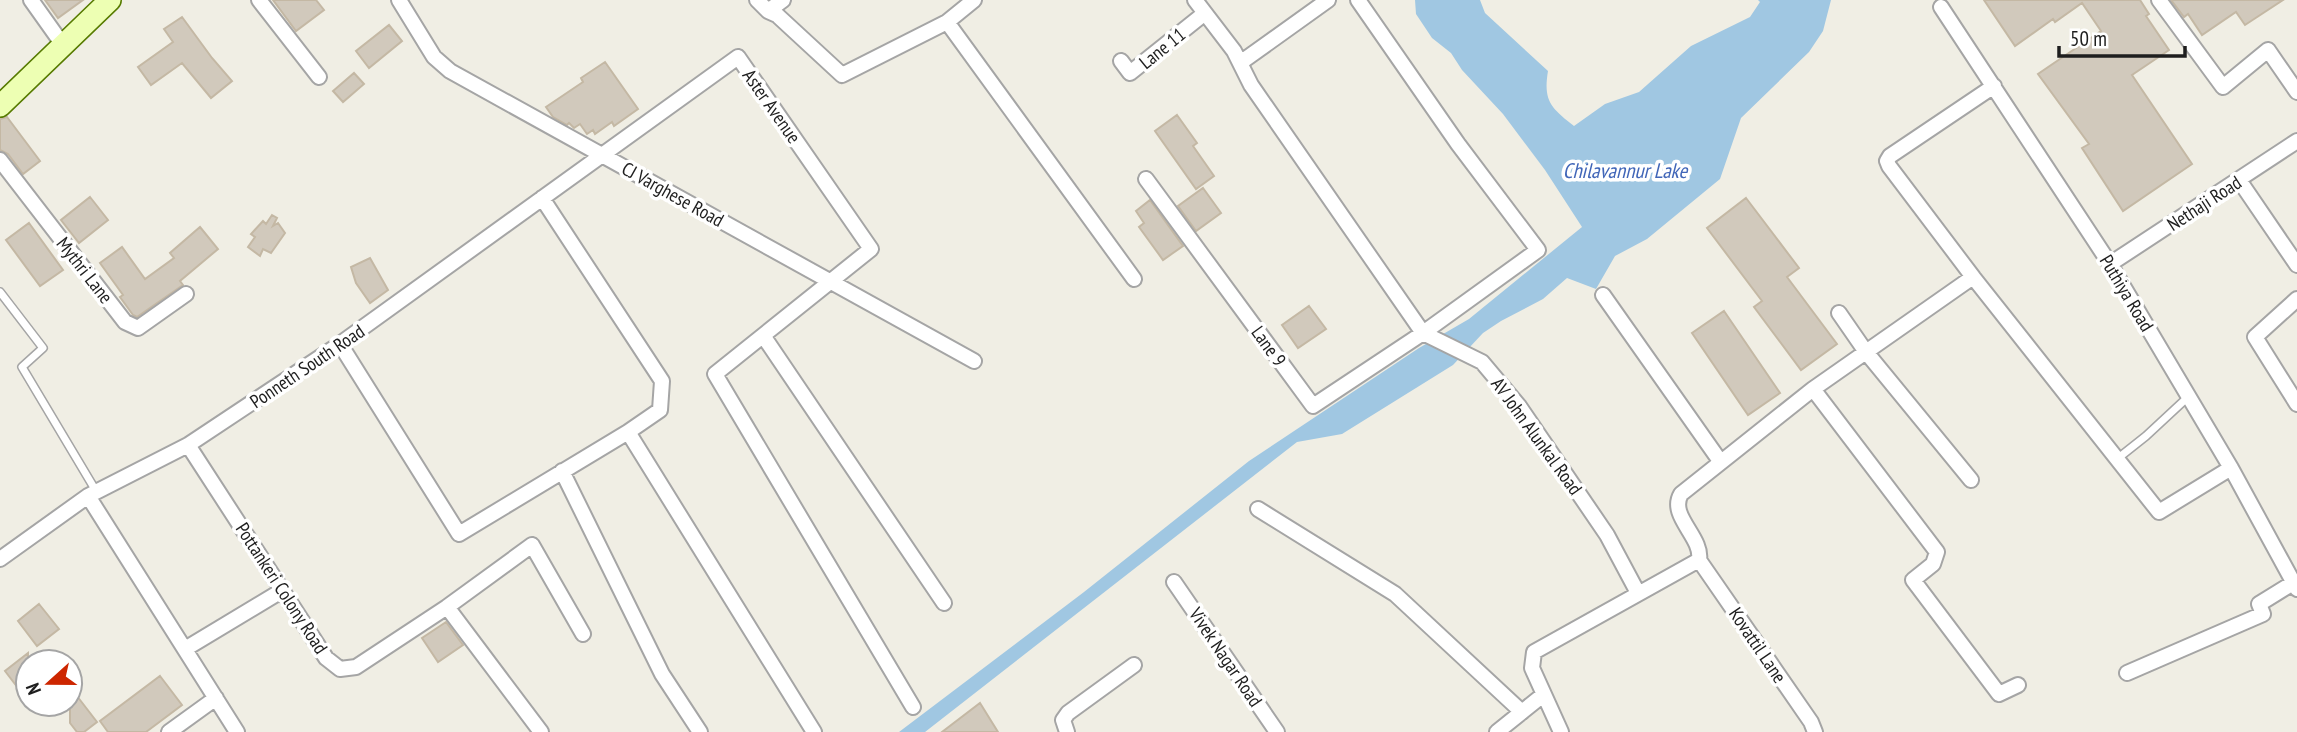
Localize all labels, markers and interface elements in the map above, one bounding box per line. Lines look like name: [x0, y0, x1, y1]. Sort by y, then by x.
scale bar: [2059, 14, 2185, 58]
street label: Lane 11: [1134, 22, 1190, 74]
text: 50 m: [2070, 25, 2107, 52]
street label: Aster Avenue: [738, 64, 806, 148]
street label: CJ Varghese Road: [618, 156, 728, 232]
water label: Chilavannur Lake: [1563, 157, 1689, 184]
street label: Nethaji Road: [2162, 170, 2246, 236]
street label: Mythri Lane: [52, 232, 118, 308]
street label: Puthiya Road: [2095, 250, 2159, 336]
street label: Ponneth South Road: [245, 319, 369, 413]
street label: Lane 9: [1246, 321, 1292, 371]
street label: AV John Alunkal Road: [1486, 373, 1588, 499]
street label: Pottankeri Colony Road: [231, 518, 333, 658]
street label: Vivek Nagar Road: [1184, 602, 1268, 711]
street label: Kovattil Lane: [1724, 603, 1792, 688]
north arrow: [14, 648, 84, 718]
text: N: [20, 680, 46, 698]

